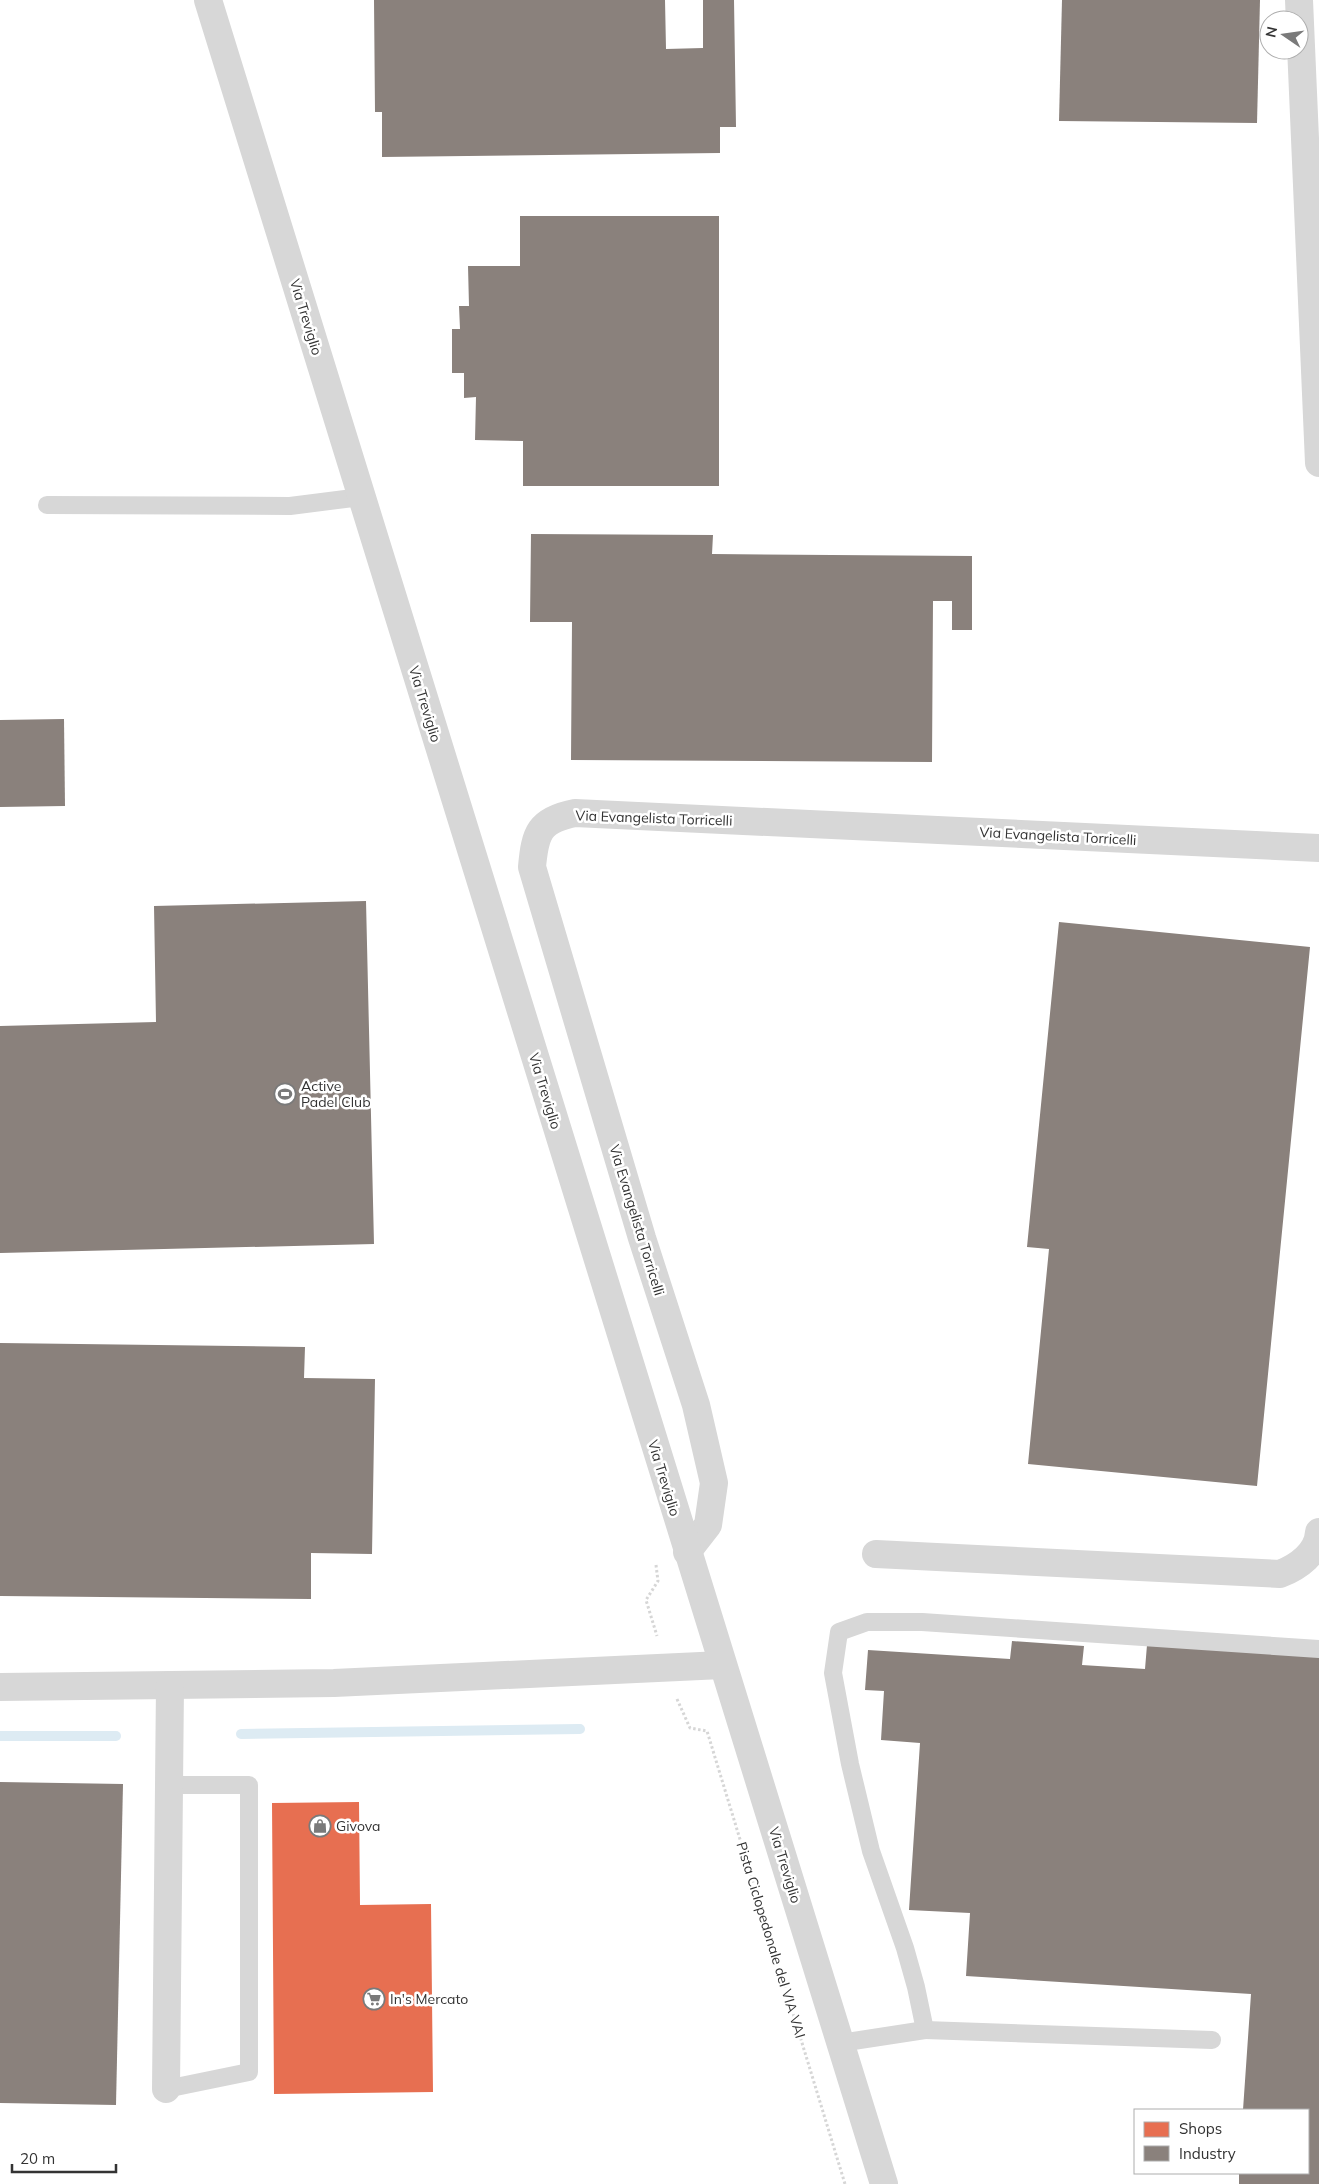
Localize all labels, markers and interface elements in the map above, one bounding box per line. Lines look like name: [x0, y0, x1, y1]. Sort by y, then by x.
north arrow: [1259, 10, 1309, 60]
text: N: [1261, 25, 1281, 39]
street label: Via Treviglio: [286, 277, 326, 357]
street label: Via Treviglio: [405, 664, 445, 744]
street label: Via Evangelista Torricelli: [575, 806, 733, 830]
street label: Via Evangelista Torricelli: [979, 823, 1137, 849]
street label: Via Treviglio: [525, 1051, 565, 1131]
place label: Active Padel Club: [301, 1077, 371, 1111]
sports icon: Active Padel Club: [273, 1082, 297, 1106]
street label: Via Evangelista Torricelli: [605, 1142, 669, 1298]
street label: Via Treviglio: [644, 1438, 684, 1518]
shop icon: Givova: [308, 1814, 332, 1838]
place label: Givova: [336, 1817, 380, 1835]
street label: Via Treviglio: [765, 1825, 805, 1905]
street label: Pista Ciclopedonale del VIA VAI: [733, 1840, 809, 2040]
supermarket icon: In's Mercato: [362, 1987, 386, 2011]
place label: In's Mercato: [390, 1990, 468, 2008]
legend: [1134, 2109, 1309, 2174]
text: Shops: [1179, 2119, 1222, 2138]
scale bar: [12, 2142, 116, 2174]
text: Industry: [1179, 2144, 1236, 2163]
text: 20 m: [20, 2149, 55, 2168]

